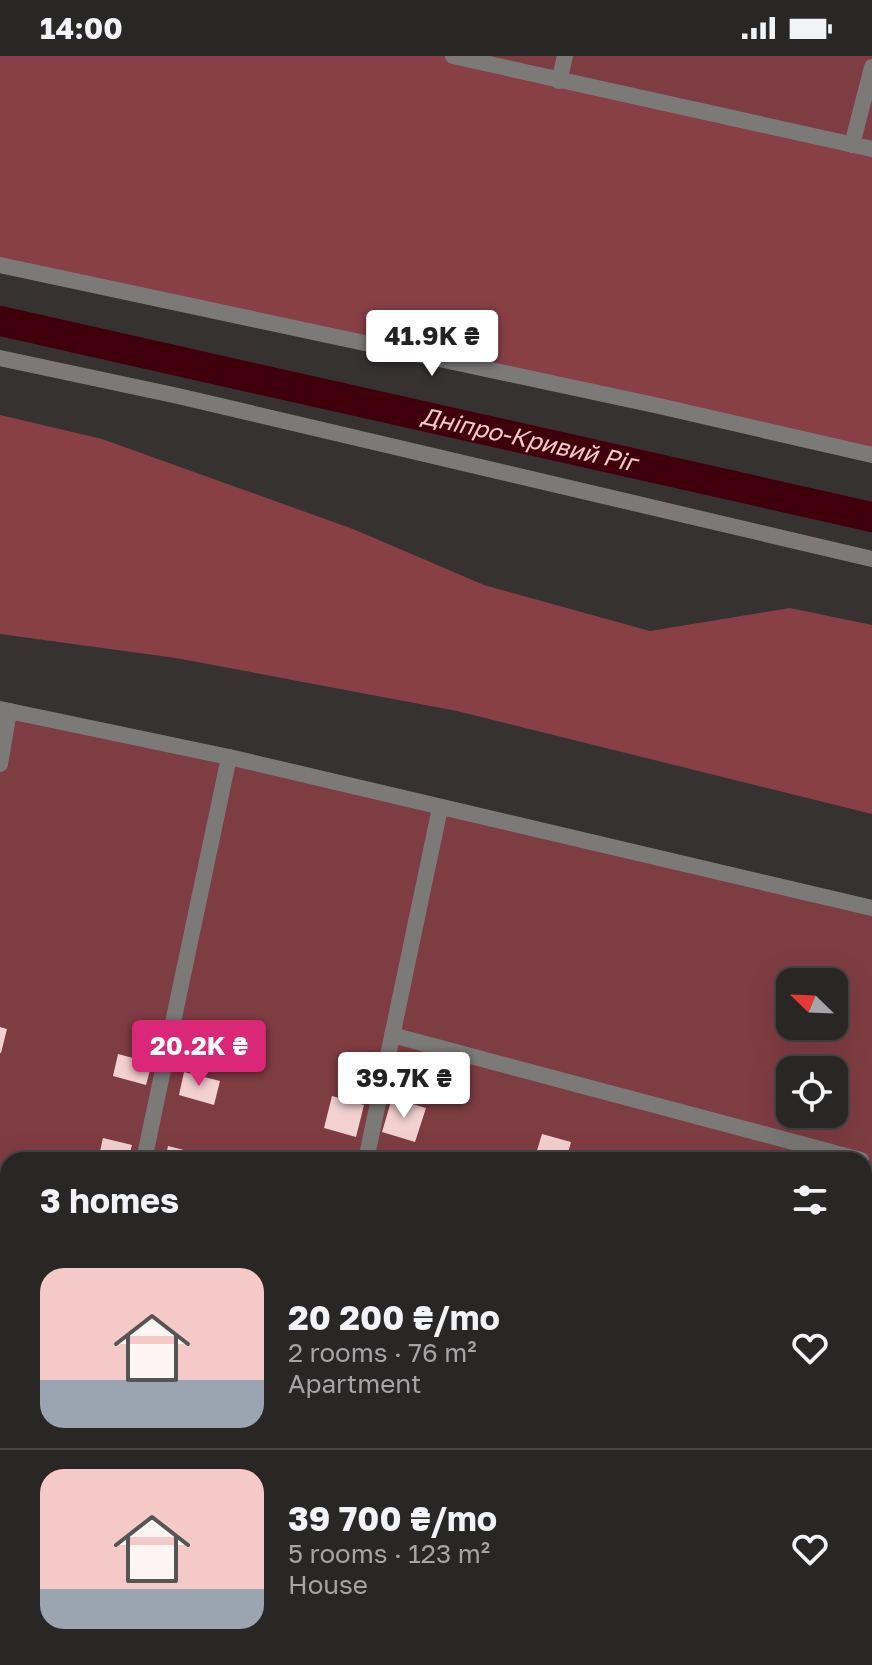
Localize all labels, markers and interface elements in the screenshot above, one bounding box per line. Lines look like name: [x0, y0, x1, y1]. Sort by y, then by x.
text: 14:00: [40, 10, 123, 46]
pin: 41.9K ₴: [358, 310, 506, 378]
text: 41.9K ₴: [384, 320, 480, 351]
water label: Дніпро-Кривий Ріг: [418, 400, 642, 477]
north arrow: [776, 968, 848, 1040]
map controls: [776, 968, 848, 1128]
pin: 20.2K ₴: [125, 1020, 273, 1088]
text: 20.2K ₴: [150, 1030, 248, 1061]
pin: 39.7K ₴: [330, 1052, 478, 1120]
button: locate: [776, 1056, 848, 1128]
text: 39.7K ₴: [356, 1062, 452, 1093]
icon: filters: [788, 1178, 832, 1222]
text: 3 homes: [40, 1180, 179, 1220]
text: 20 200 ₴/mo: [288, 1297, 500, 1337]
icon: home: [104, 1300, 200, 1396]
icon: heart: [788, 1326, 832, 1370]
text: 2 rooms · 76 m²: [288, 1337, 477, 1368]
text: Apartment: [288, 1368, 421, 1399]
text: 39 700 ₴/mo: [288, 1498, 497, 1538]
icon: home: [104, 1501, 200, 1597]
icon: heart: [788, 1527, 832, 1571]
text: 5 rooms · 123 m²: [288, 1538, 490, 1569]
text: House: [288, 1569, 368, 1600]

